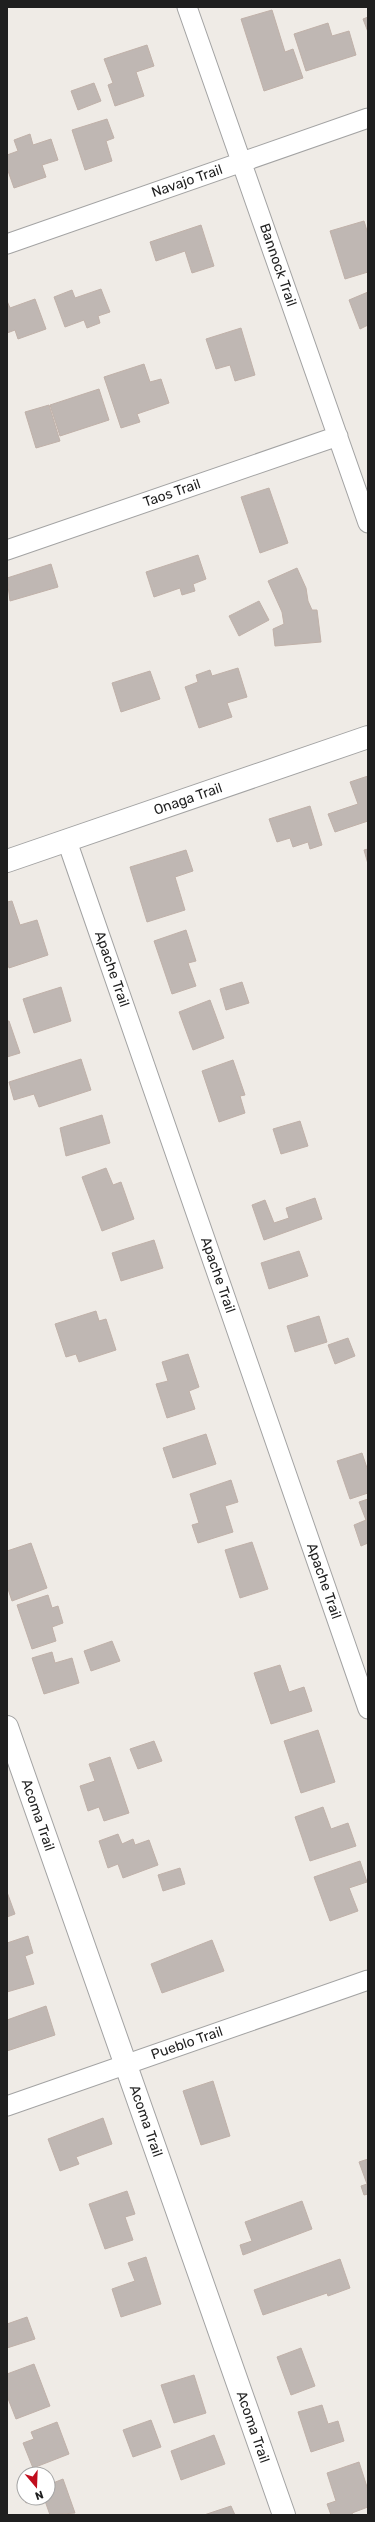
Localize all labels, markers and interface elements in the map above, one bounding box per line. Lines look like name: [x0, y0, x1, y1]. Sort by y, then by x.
street label: Navajo Trail: [149, 161, 225, 201]
street label: Bannock Trail: [256, 221, 300, 309]
street label: Taos Trail: [141, 475, 203, 511]
street label: Onaga Trail: [151, 779, 225, 819]
street label: Apache Trail: [91, 929, 133, 1009]
street label: Apache Trail: [197, 1235, 239, 1315]
street label: Apache Trail: [303, 1541, 345, 1621]
street label: Acoma Trail: [18, 1777, 58, 1853]
street label: Pueblo Trail: [149, 2023, 225, 2063]
street label: Acoma Trail: [126, 2083, 166, 2159]
street label: Acoma Trail: [233, 2389, 273, 2465]
north arrow: [16, 2466, 56, 2506]
text: N: [33, 2488, 45, 2502]

